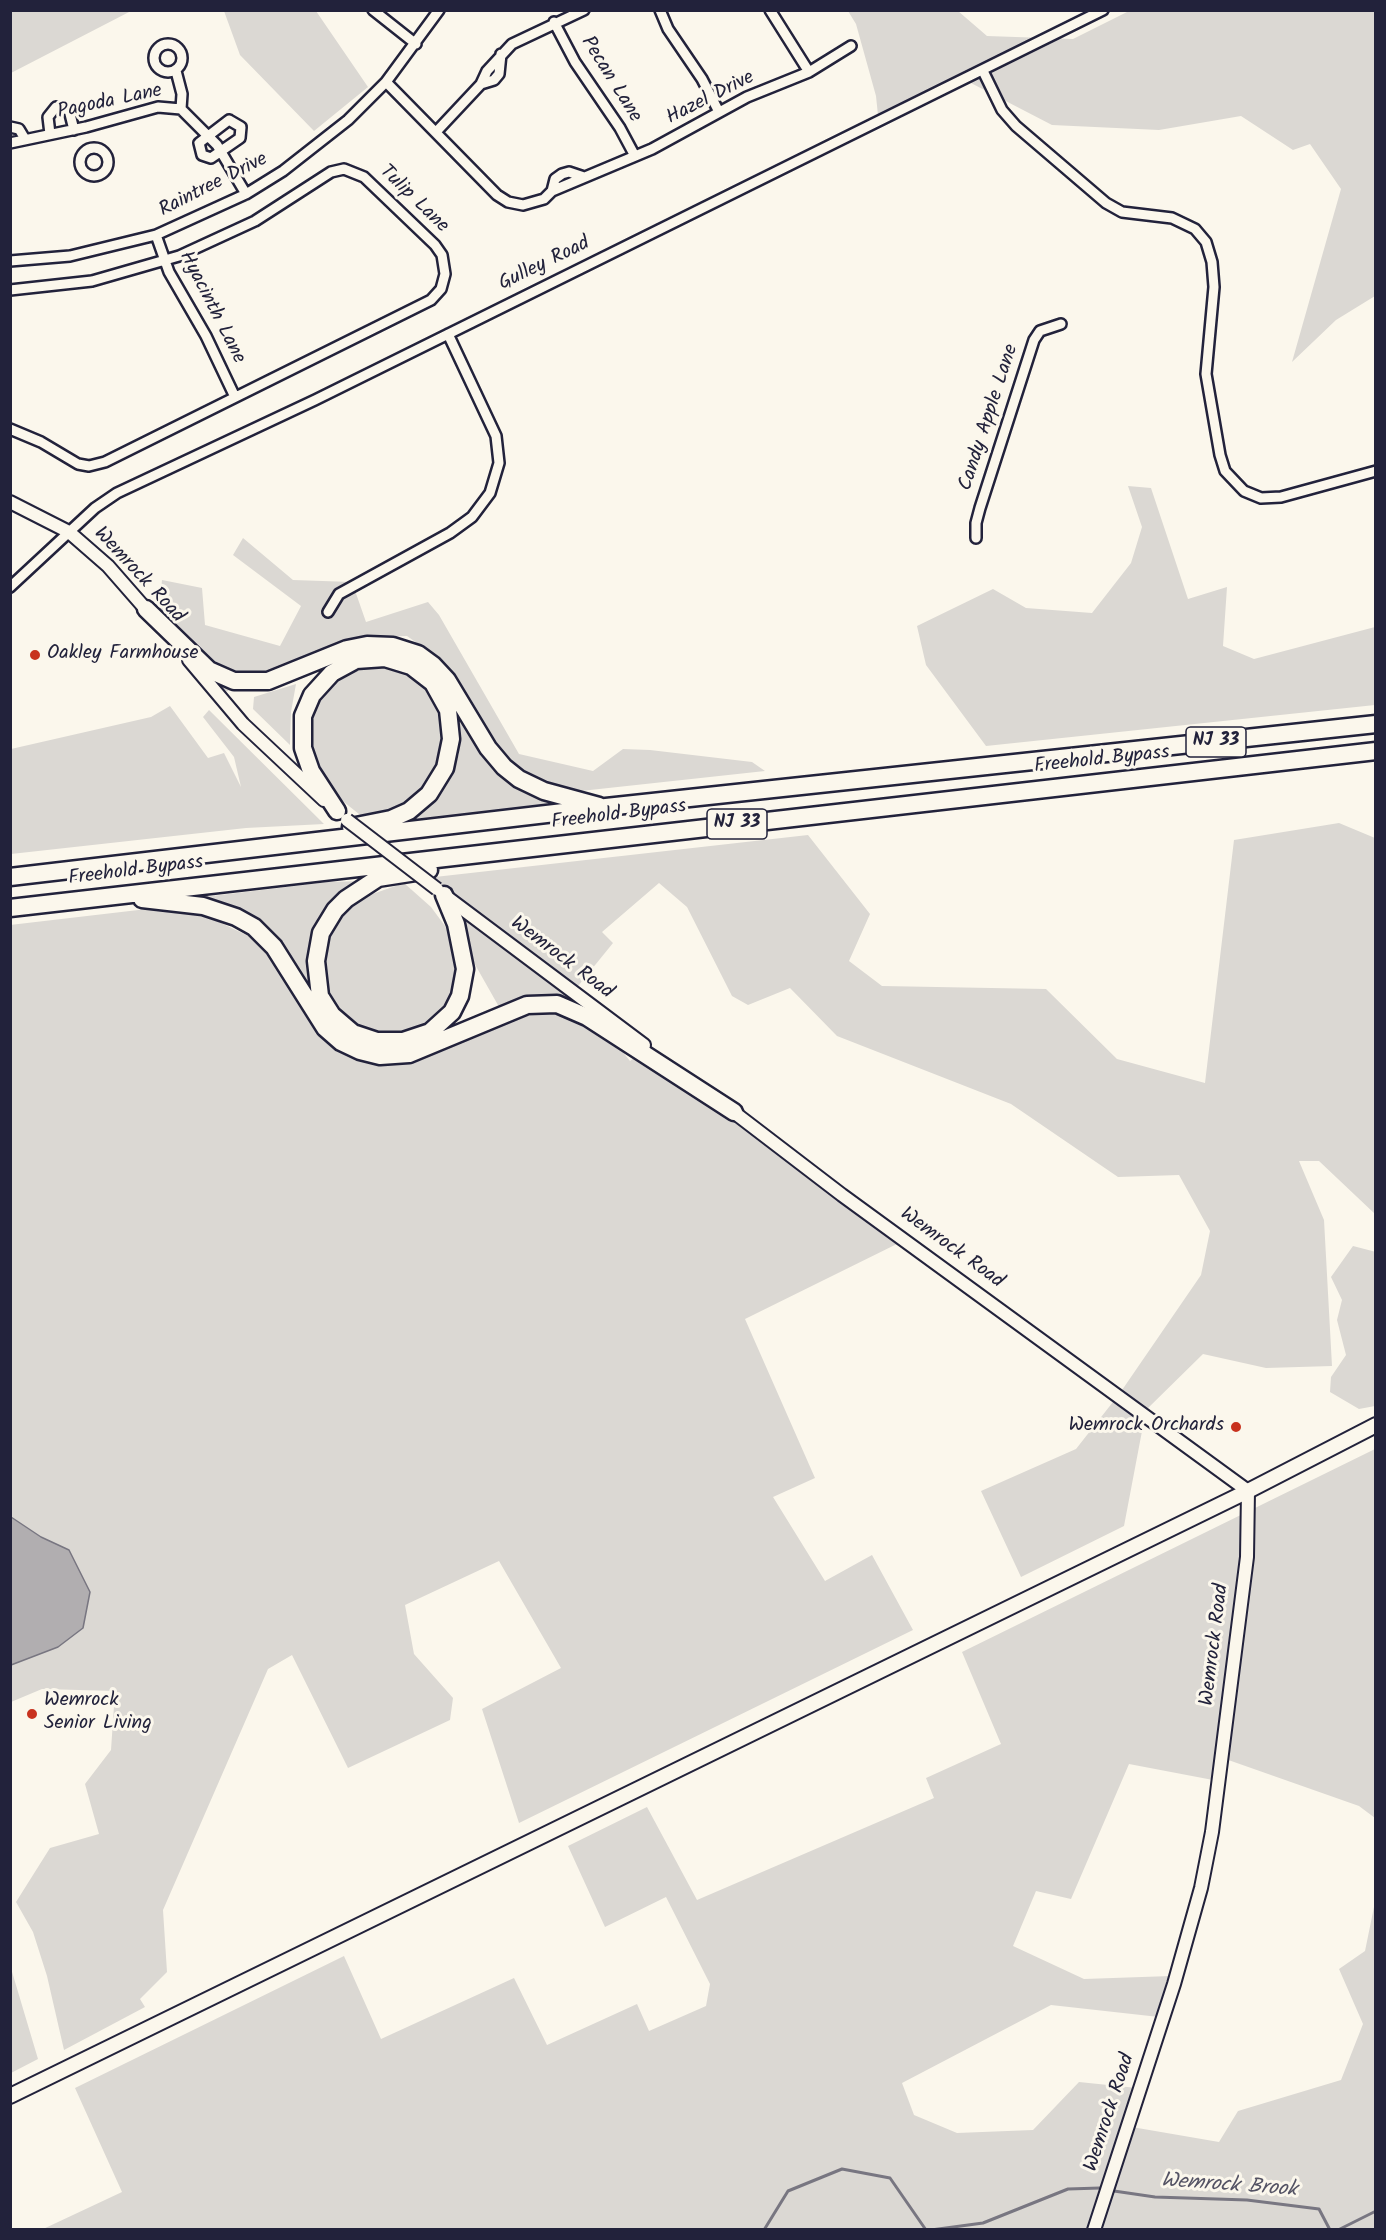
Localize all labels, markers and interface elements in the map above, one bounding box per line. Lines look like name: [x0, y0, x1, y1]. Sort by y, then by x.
street label: Pecan Lane: [574, 33, 646, 127]
street label: Hazel Drive: [663, 67, 759, 131]
street label: Pagoda Lane: [56, 80, 164, 126]
street label: Raintree Drive: [156, 148, 272, 224]
street label: Tulip Lane: [373, 161, 453, 239]
street label: Gulley Road: [496, 233, 594, 297]
street label: Hyacinth Lane: [172, 248, 250, 368]
street label: Candy Apple Lane: [955, 342, 1025, 494]
street label: Wemrock Road: [87, 523, 189, 629]
place label: Oakley Farmhouse: [47, 643, 199, 667]
marker: Oakley Farmhouse: [28, 648, 42, 662]
road number: NJ 33: [1186, 727, 1246, 757]
street label: Freehold Bypass: [1033, 742, 1171, 780]
street label: Freehold Bypass: [550, 796, 688, 836]
road number: NJ 33: [707, 809, 767, 839]
street label: Freehold Bypass: [67, 852, 205, 892]
street label: Wemrock Road: [505, 913, 617, 1005]
street label: Wemrock Road: [894, 1203, 1008, 1295]
place label: Wemrock Orchards: [1068, 1415, 1224, 1439]
marker: Wemrock Orchards: [1229, 1420, 1243, 1434]
street label: Wemrock Road: [1197, 1583, 1235, 1707]
place label: Wemrock Senior Living: [44, 1690, 152, 1737]
marker: Wemrock Senior Living: [25, 1707, 39, 1721]
street label: Wemrock Road: [1081, 2051, 1141, 2175]
water label: Wemrock Brook: [1160, 2170, 1298, 2204]

